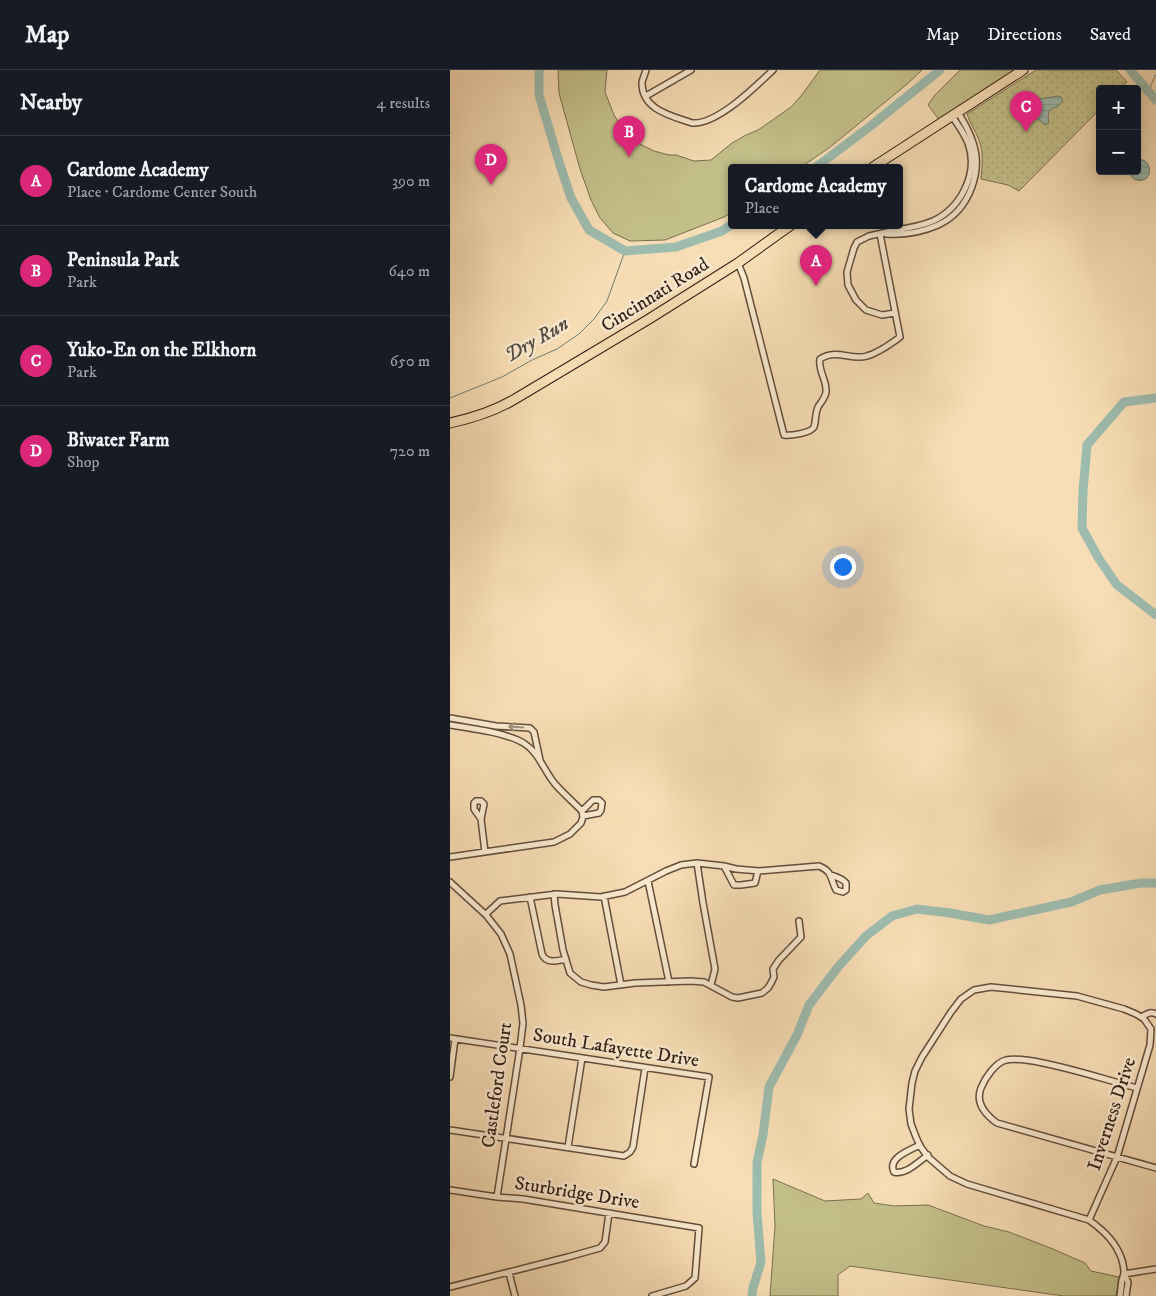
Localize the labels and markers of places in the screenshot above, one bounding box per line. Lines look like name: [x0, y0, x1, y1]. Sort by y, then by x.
pin: C: [1010, 91, 1042, 132]
pin: B: [613, 116, 645, 157]
pin: D: [475, 144, 507, 185]
pin: A: [800, 245, 832, 286]

